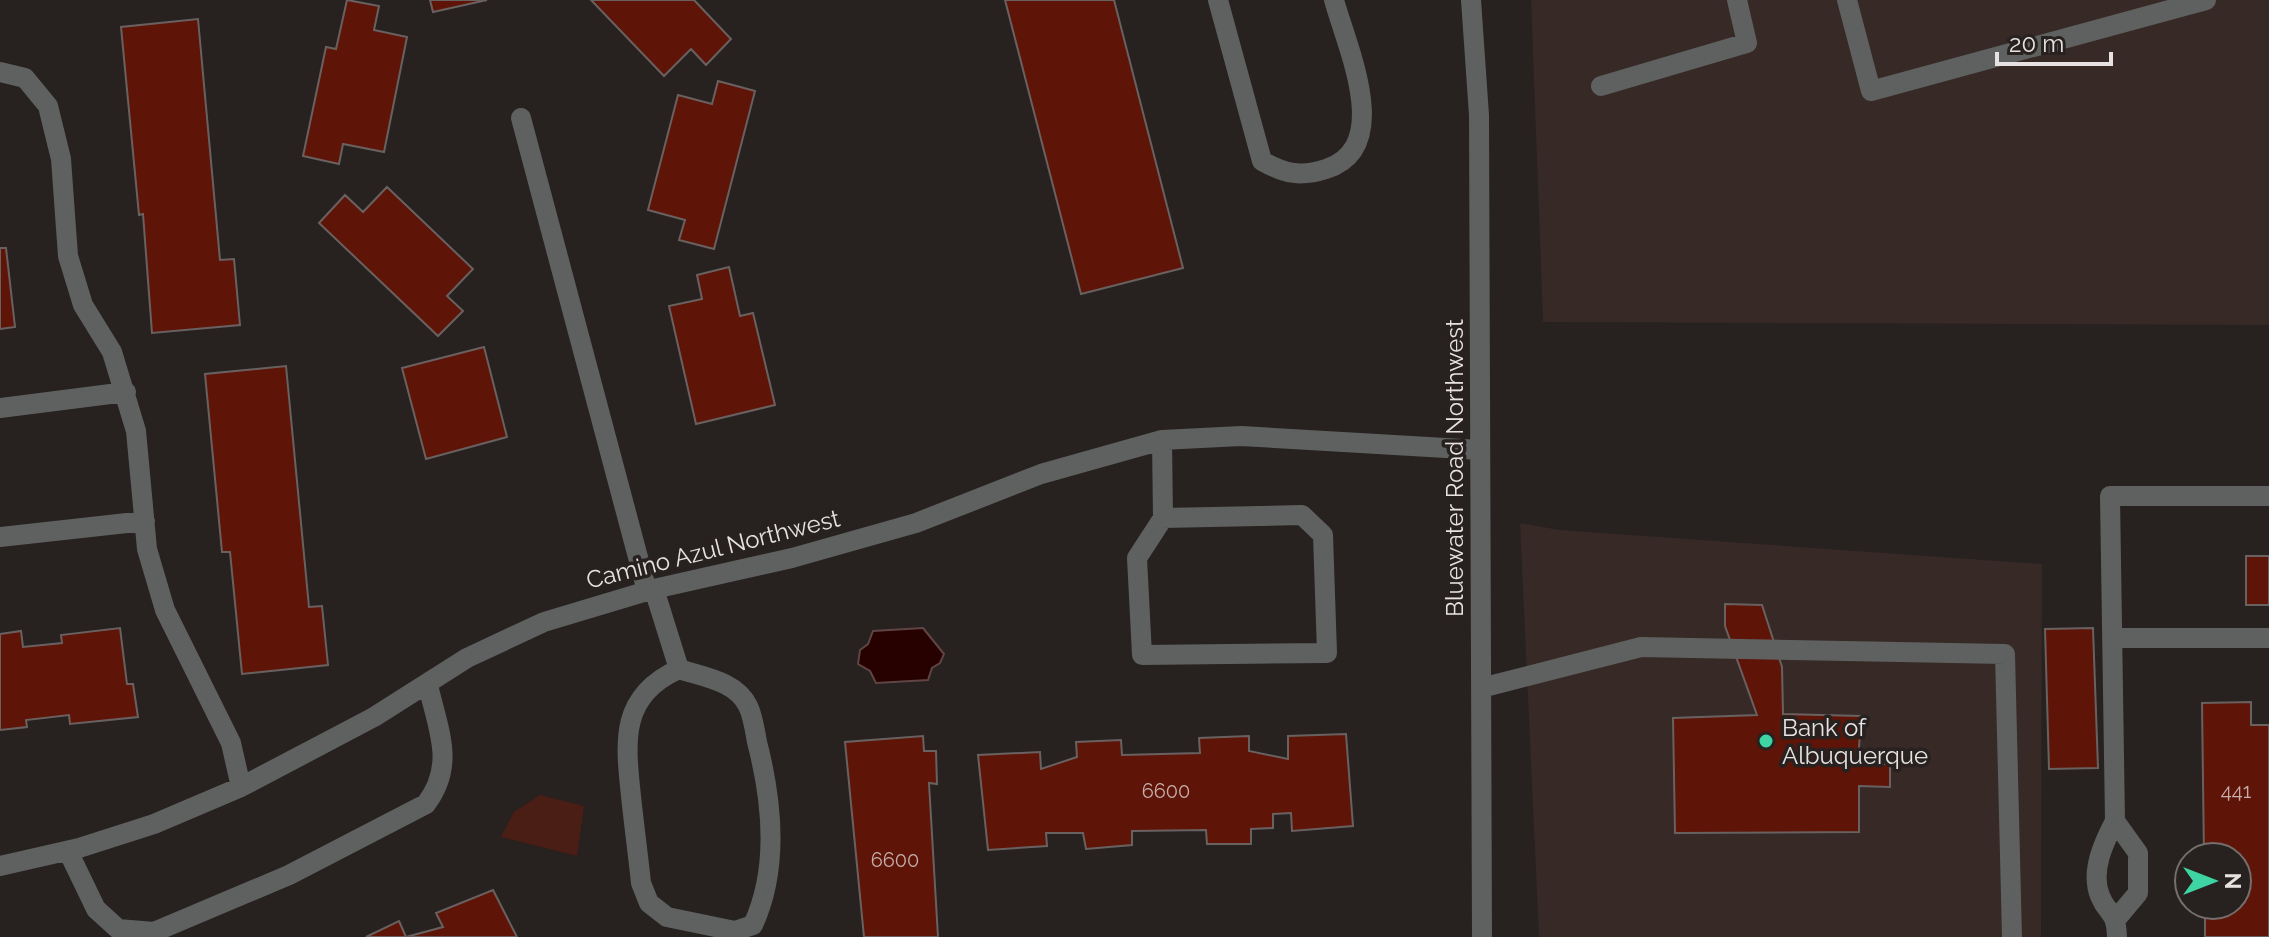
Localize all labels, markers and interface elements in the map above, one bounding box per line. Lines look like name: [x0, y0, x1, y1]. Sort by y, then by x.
scale bar: [1997, 16, 2111, 66]
text: 20 m: [2009, 29, 2064, 58]
street label: Bluewater Road Northwest: [1440, 319, 1469, 617]
street label: Camino Azul Northwest: [583, 503, 843, 595]
place label: Bank of Albuquerque: [1782, 713, 1928, 770]
marker: Bank of Albuquerque: [1757, 732, 1775, 750]
house number: 6600: [1142, 779, 1190, 803]
house number: 441: [2221, 779, 2252, 803]
north arrow: [2173, 841, 2253, 921]
house number: 6600: [871, 848, 919, 872]
text: N: [2220, 873, 2246, 889]

